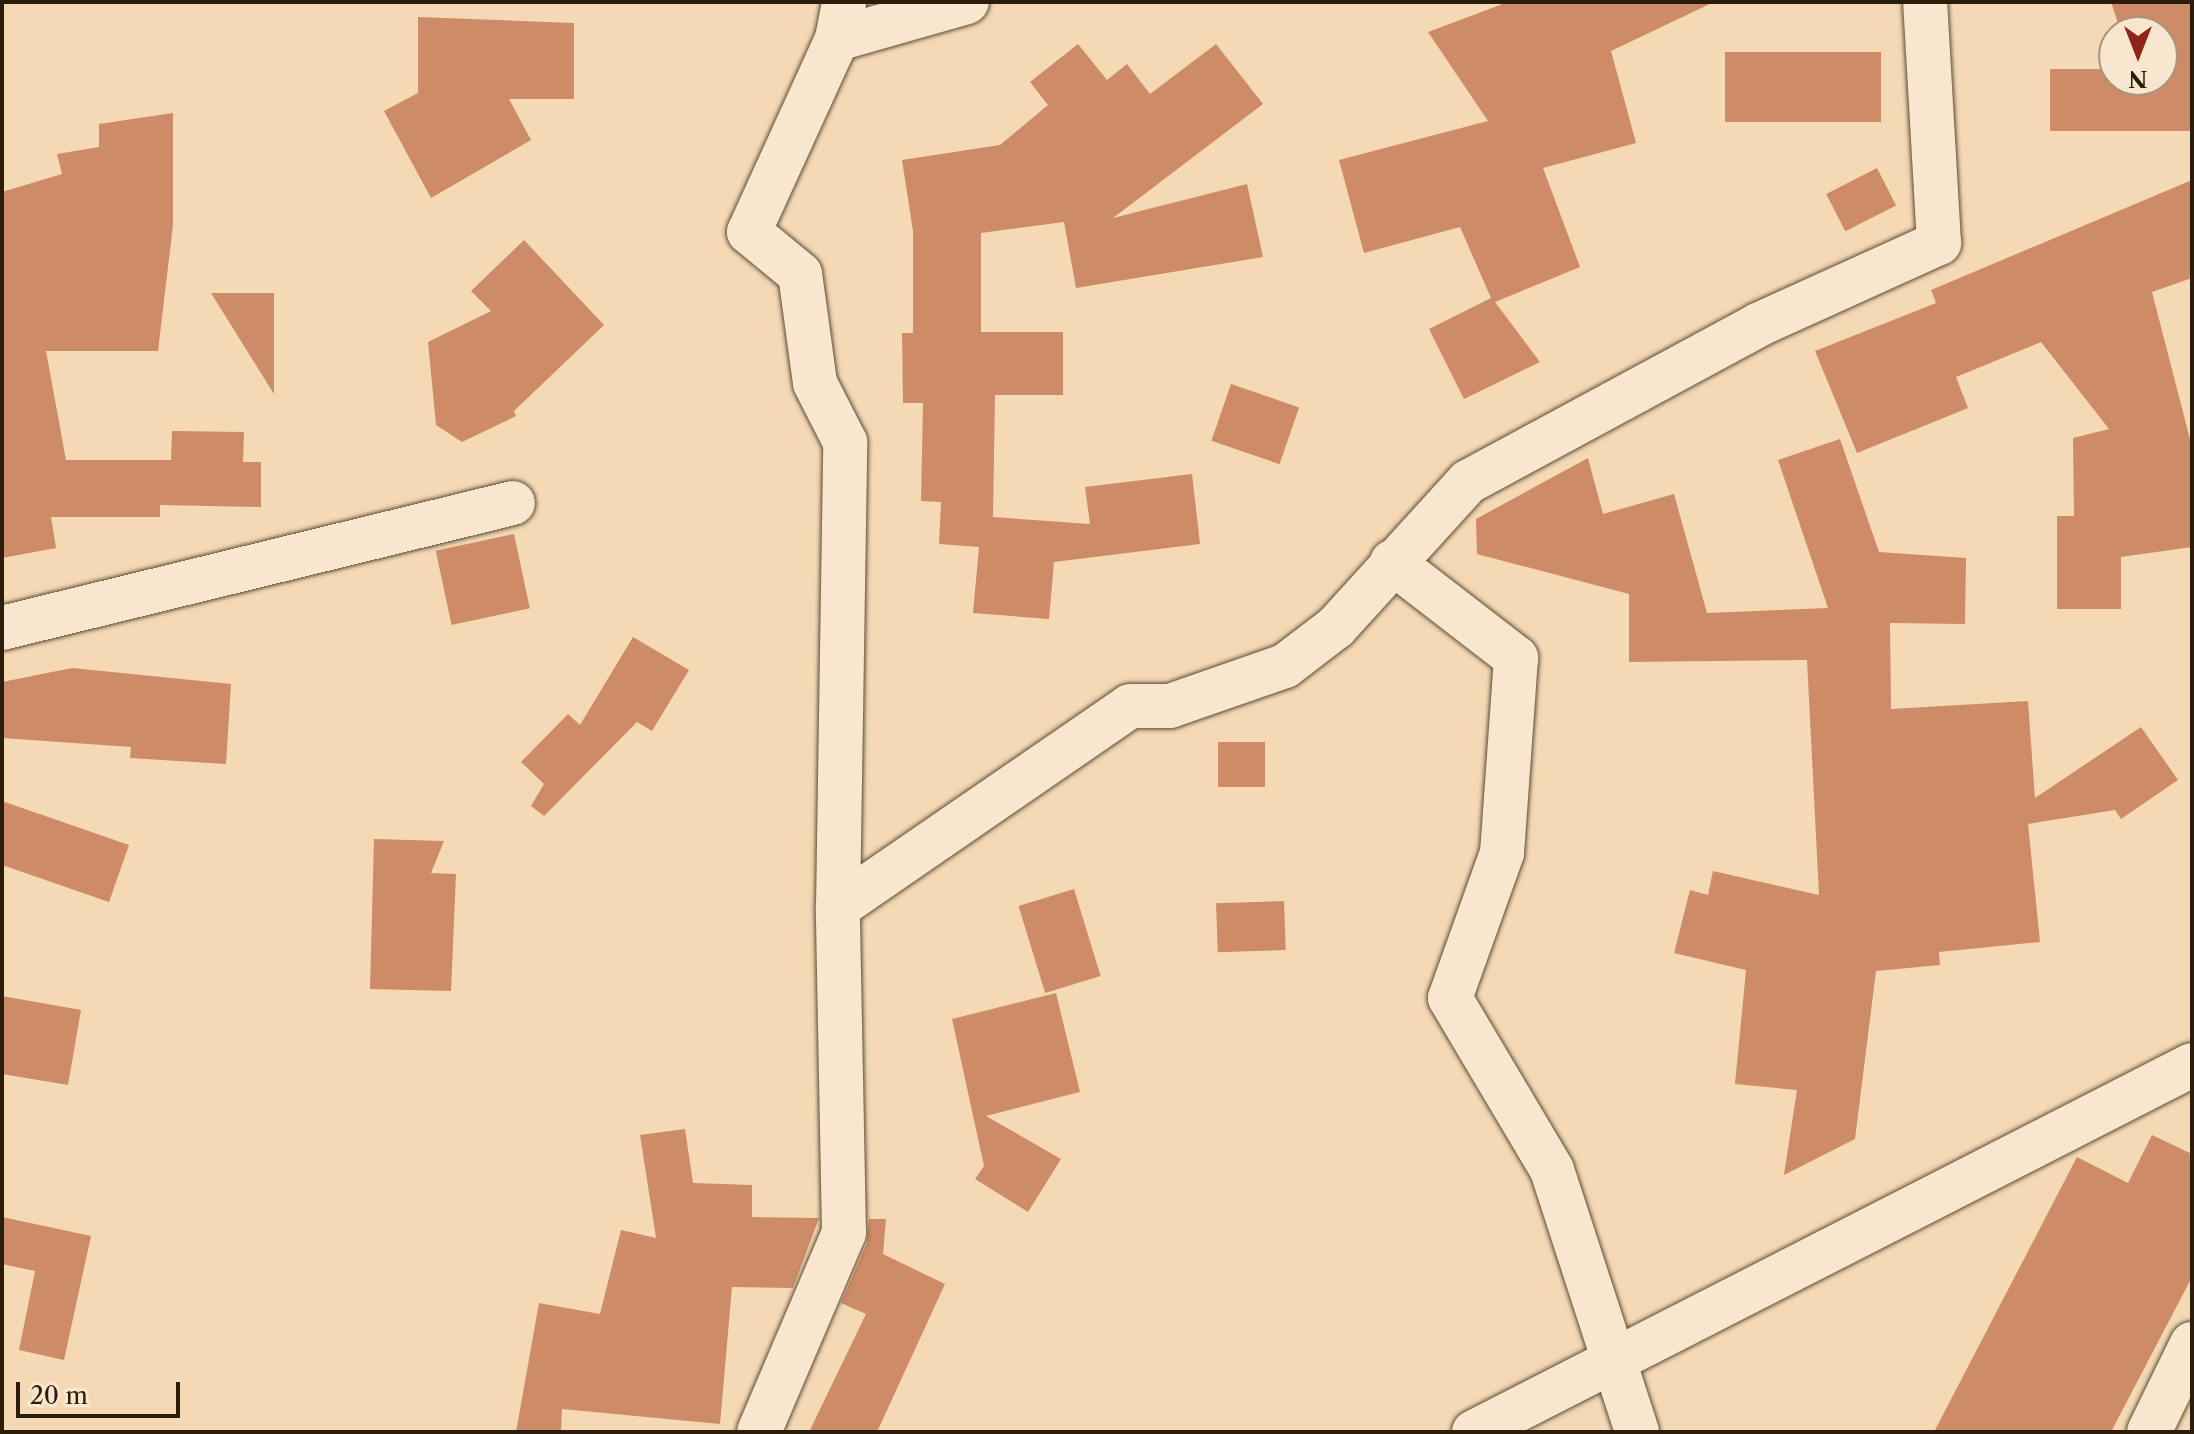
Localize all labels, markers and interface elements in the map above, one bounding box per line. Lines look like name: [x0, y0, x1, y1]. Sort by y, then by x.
north arrow: [2098, 16, 2178, 96]
text: N: [2128, 65, 2148, 92]
scale bar: [20, 1366, 184, 1416]
text: 20 m: [30, 1381, 88, 1410]

